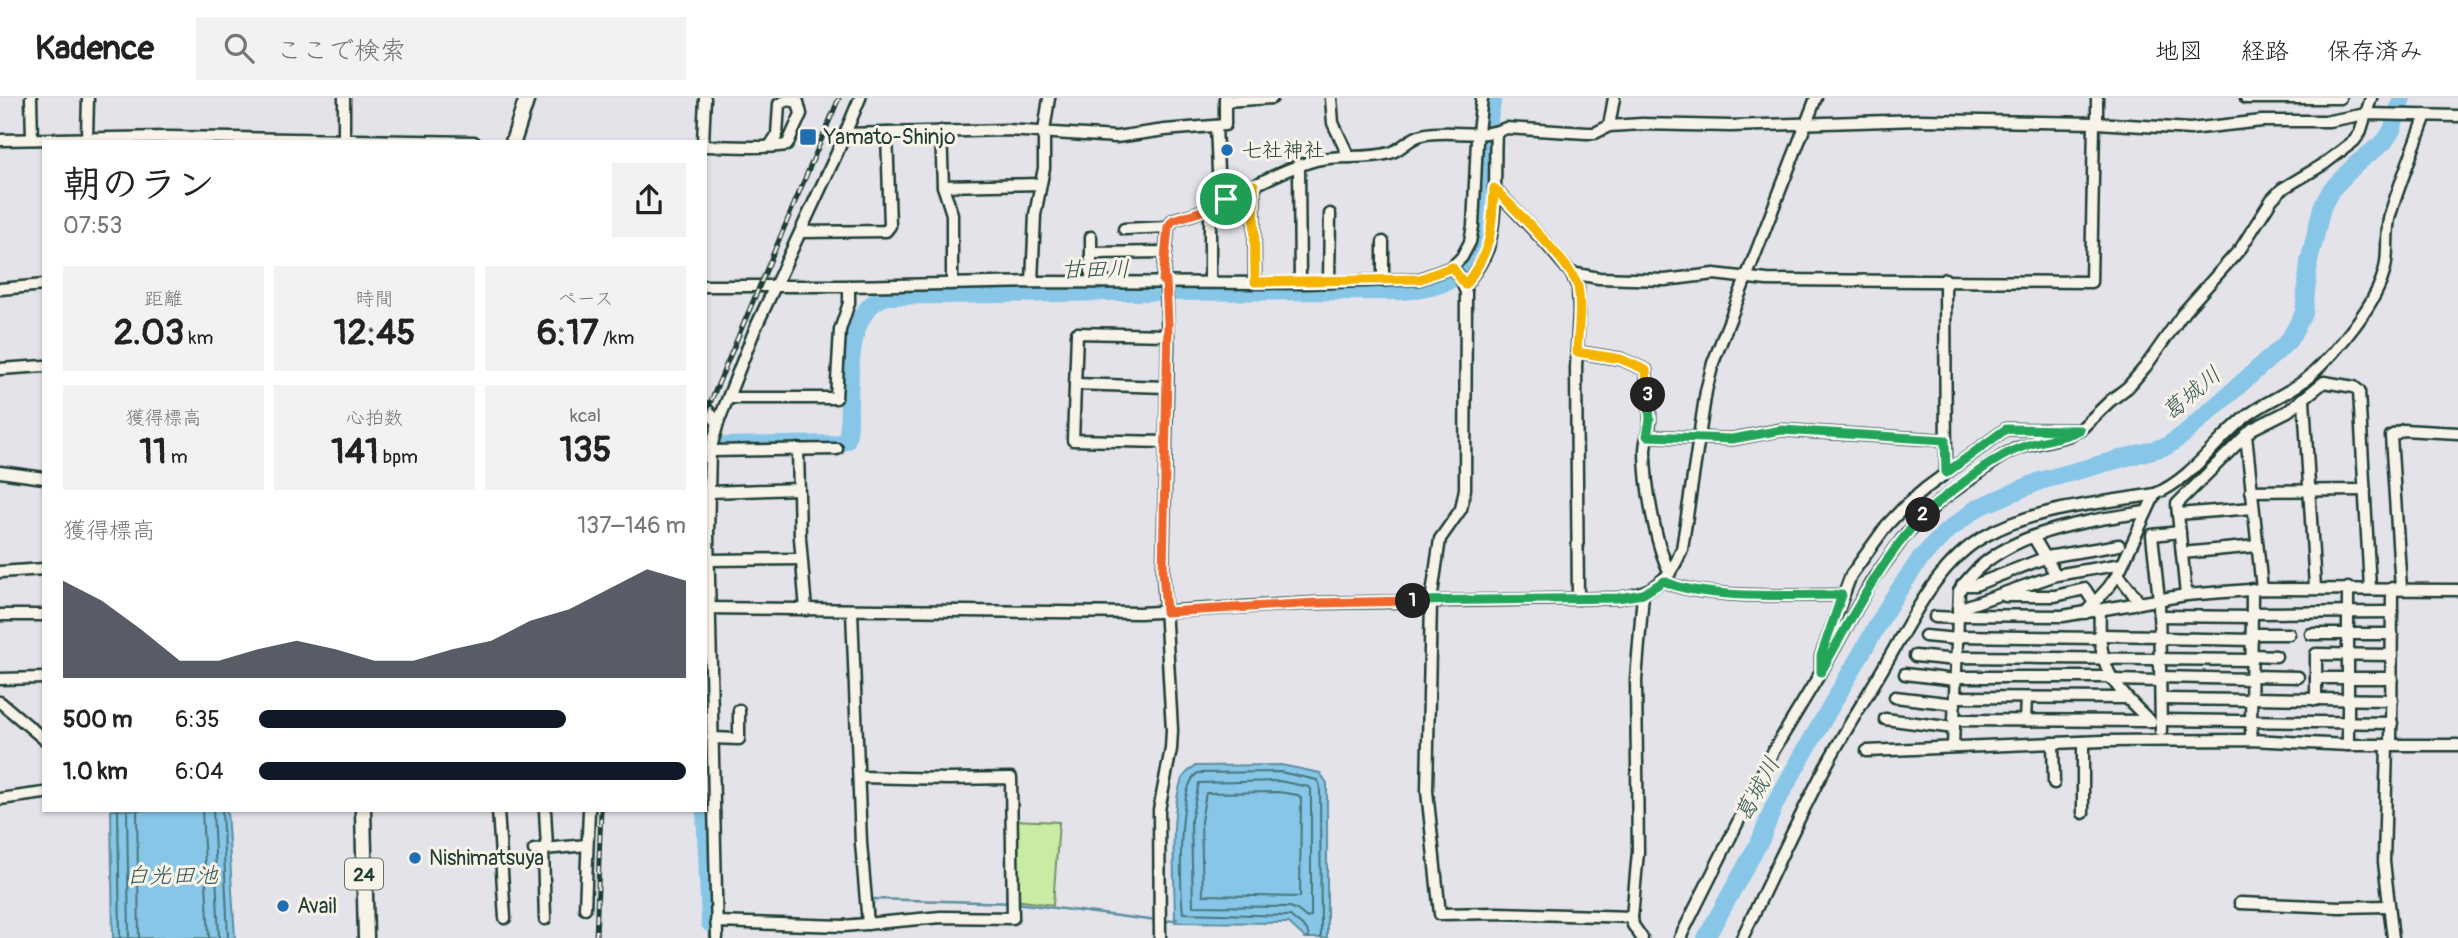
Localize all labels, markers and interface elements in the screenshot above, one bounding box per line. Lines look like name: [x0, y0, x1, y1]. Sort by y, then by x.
search box: [196, 17, 686, 80]
text: Kadence: [35, 28, 154, 69]
icon: search: [220, 29, 258, 67]
text: ここで検索: [276, 35, 406, 67]
text: 地図: [2155, 37, 2203, 66]
text: 経路: [2241, 37, 2289, 66]
text: 保存済み: [2327, 37, 2423, 66]
place label: Yamato-Shinjo: [823, 124, 955, 151]
marker: Yamato-Shinjo: [798, 127, 818, 147]
place label: 七社神社: [1241, 137, 1325, 164]
marker: 七社神社: [1219, 142, 1235, 158]
text: 朝のラン: [63, 161, 215, 209]
button: share: [612, 163, 686, 237]
pin: [1196, 169, 1256, 229]
icon: arrive: [1207, 180, 1245, 218]
text: 07:53: [63, 211, 122, 240]
water label: 甘田川: [1060, 254, 1130, 285]
text: 距離: [144, 287, 183, 311]
text: 時間: [355, 287, 394, 311]
text: ペース: [558, 287, 613, 311]
text: 2.03: [114, 311, 184, 355]
text: 12:45: [334, 311, 415, 355]
text: 6:17: [537, 311, 599, 355]
text: km: [184, 326, 213, 350]
text: /km: [599, 326, 634, 350]
water label: 葛城川: [2156, 360, 2227, 427]
pin: 3: [1630, 378, 1666, 412]
text: 3: [1642, 382, 1653, 406]
text: kcal: [570, 404, 601, 428]
text: 獲得標高: [125, 406, 202, 430]
text: 心拍数: [346, 406, 403, 430]
text: 135: [559, 428, 612, 472]
text: 11: [139, 430, 167, 474]
text: 141: [331, 430, 379, 474]
text: m: [167, 445, 188, 469]
text: bpm: [379, 445, 418, 469]
pin: 2: [1906, 498, 1940, 532]
text: 2: [1917, 502, 1928, 526]
text: 137–146 m: [577, 511, 686, 540]
text: 獲得標高: [63, 516, 155, 545]
pin: 1: [1396, 584, 1430, 618]
text: 1: [1409, 588, 1416, 612]
text: 500 m: [63, 705, 132, 734]
text: 6:35: [175, 705, 220, 734]
water label: 葛城川: [1728, 752, 1786, 827]
text: 1.0 km: [63, 757, 128, 786]
text: 6:04: [175, 757, 224, 786]
place label: Nishimatsuya: [429, 845, 544, 872]
marker: Nishimatsuya: [407, 850, 423, 866]
road number: 24: [345, 859, 383, 890]
water label: 白光田池: [126, 861, 219, 890]
place label: Avail: [297, 893, 337, 920]
marker: Avail: [275, 898, 291, 914]

